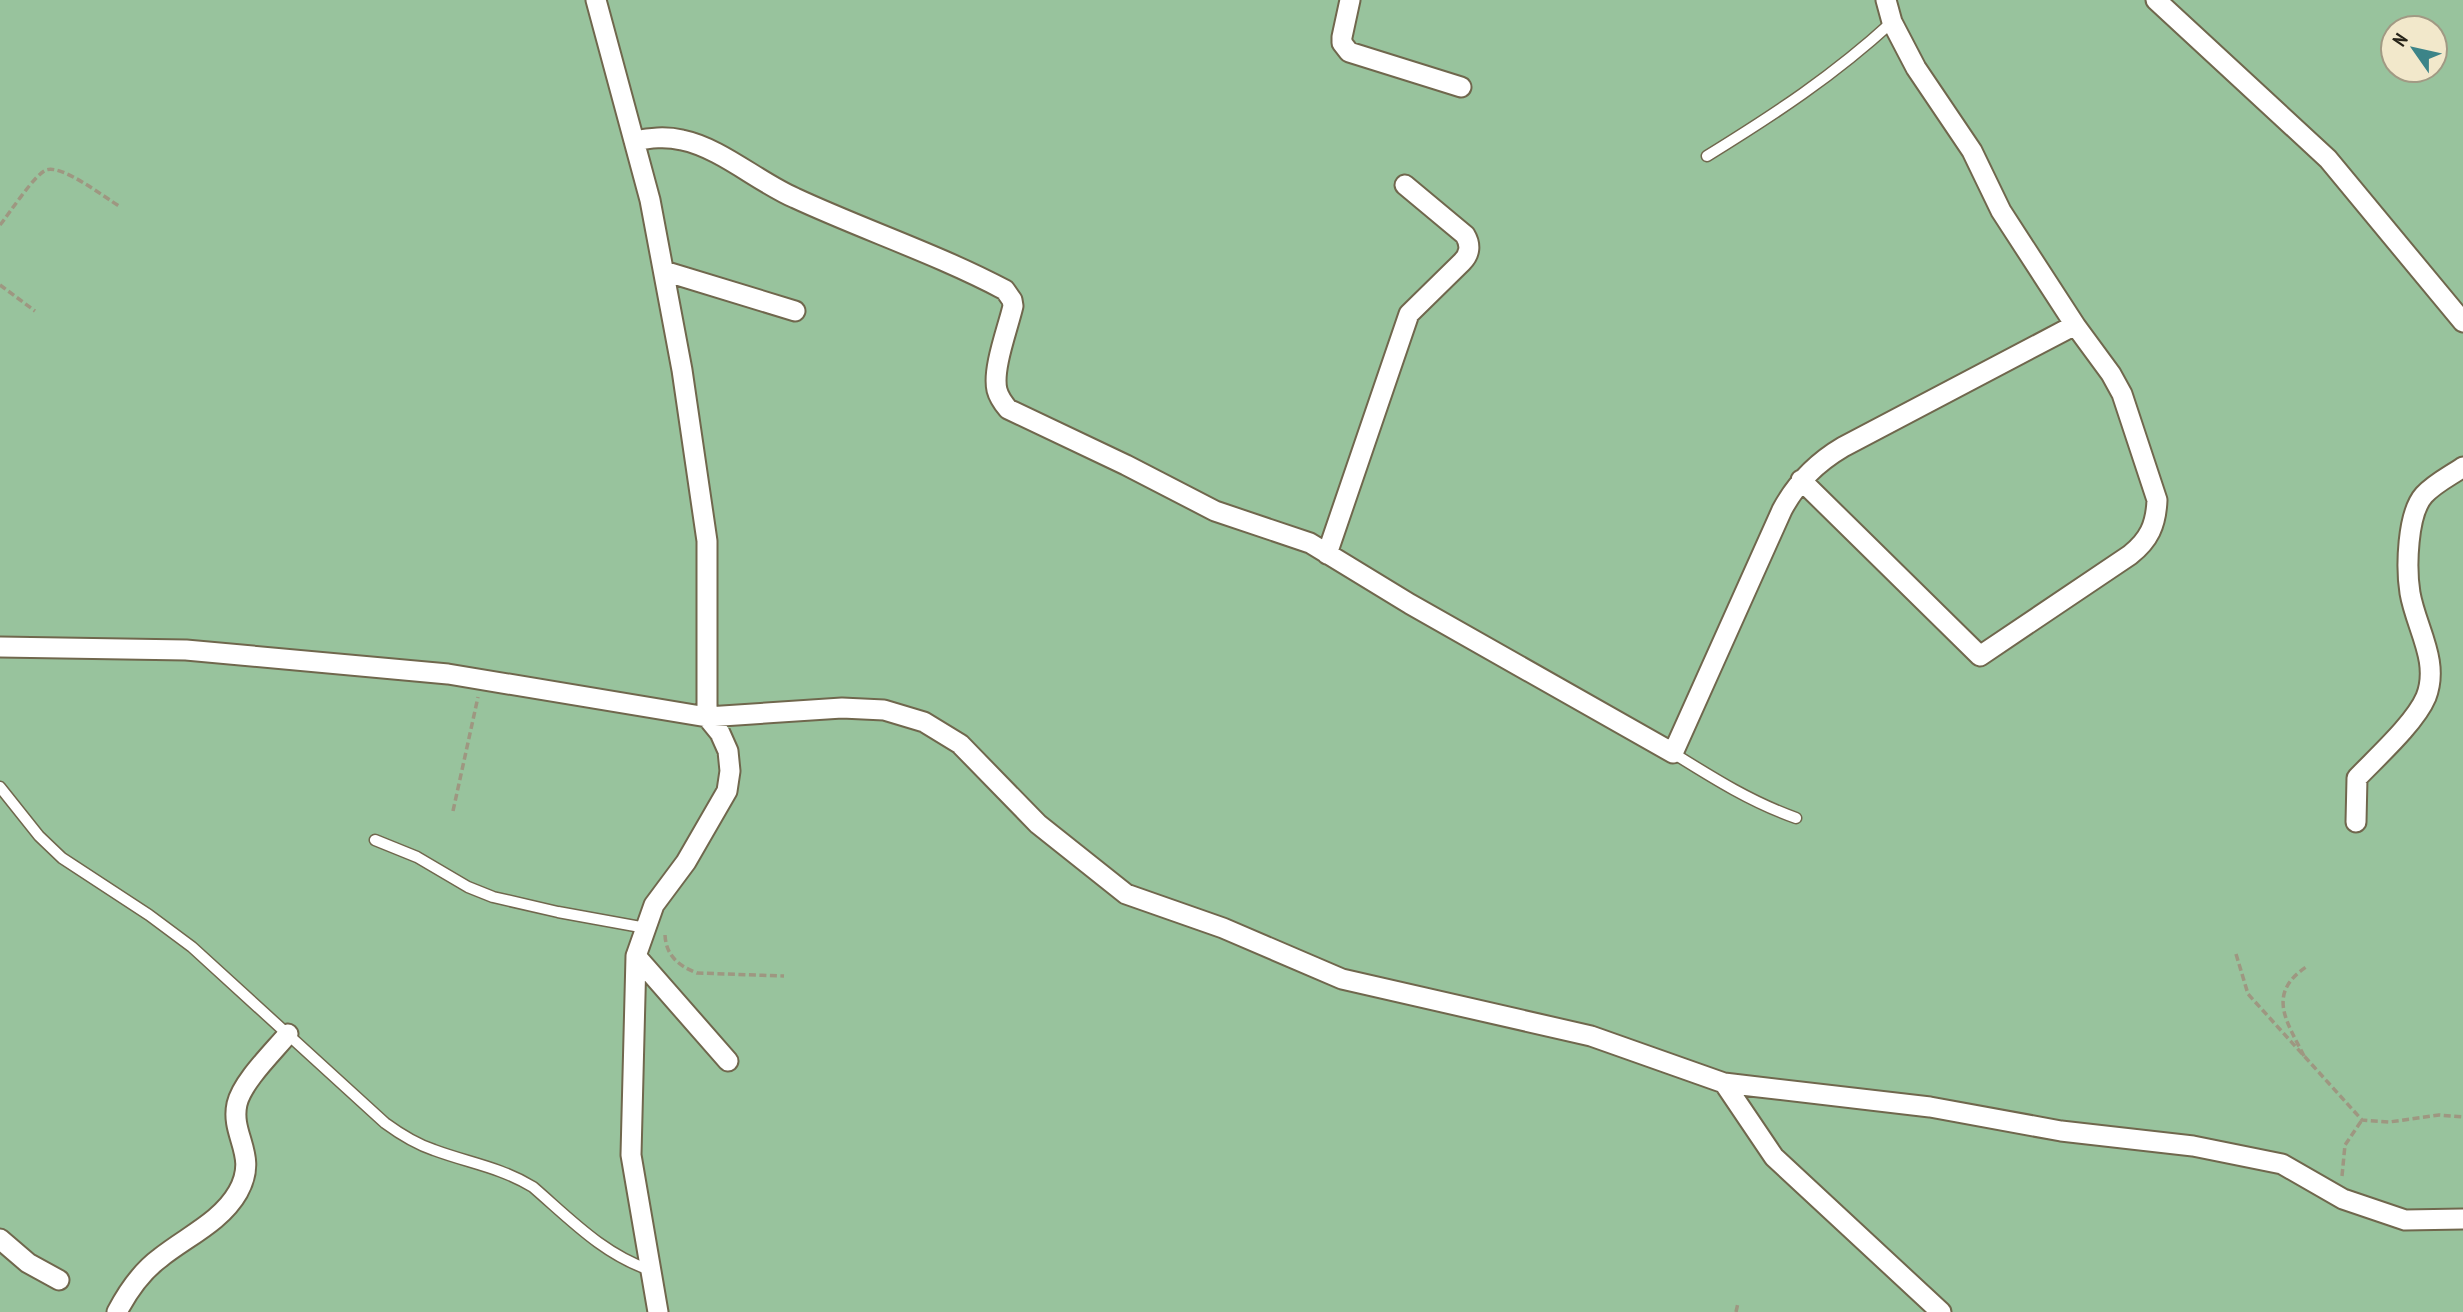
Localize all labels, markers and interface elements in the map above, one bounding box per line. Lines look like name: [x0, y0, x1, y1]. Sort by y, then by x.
north arrow: [2379, 14, 2449, 84]
text: N: [2387, 29, 2413, 50]

